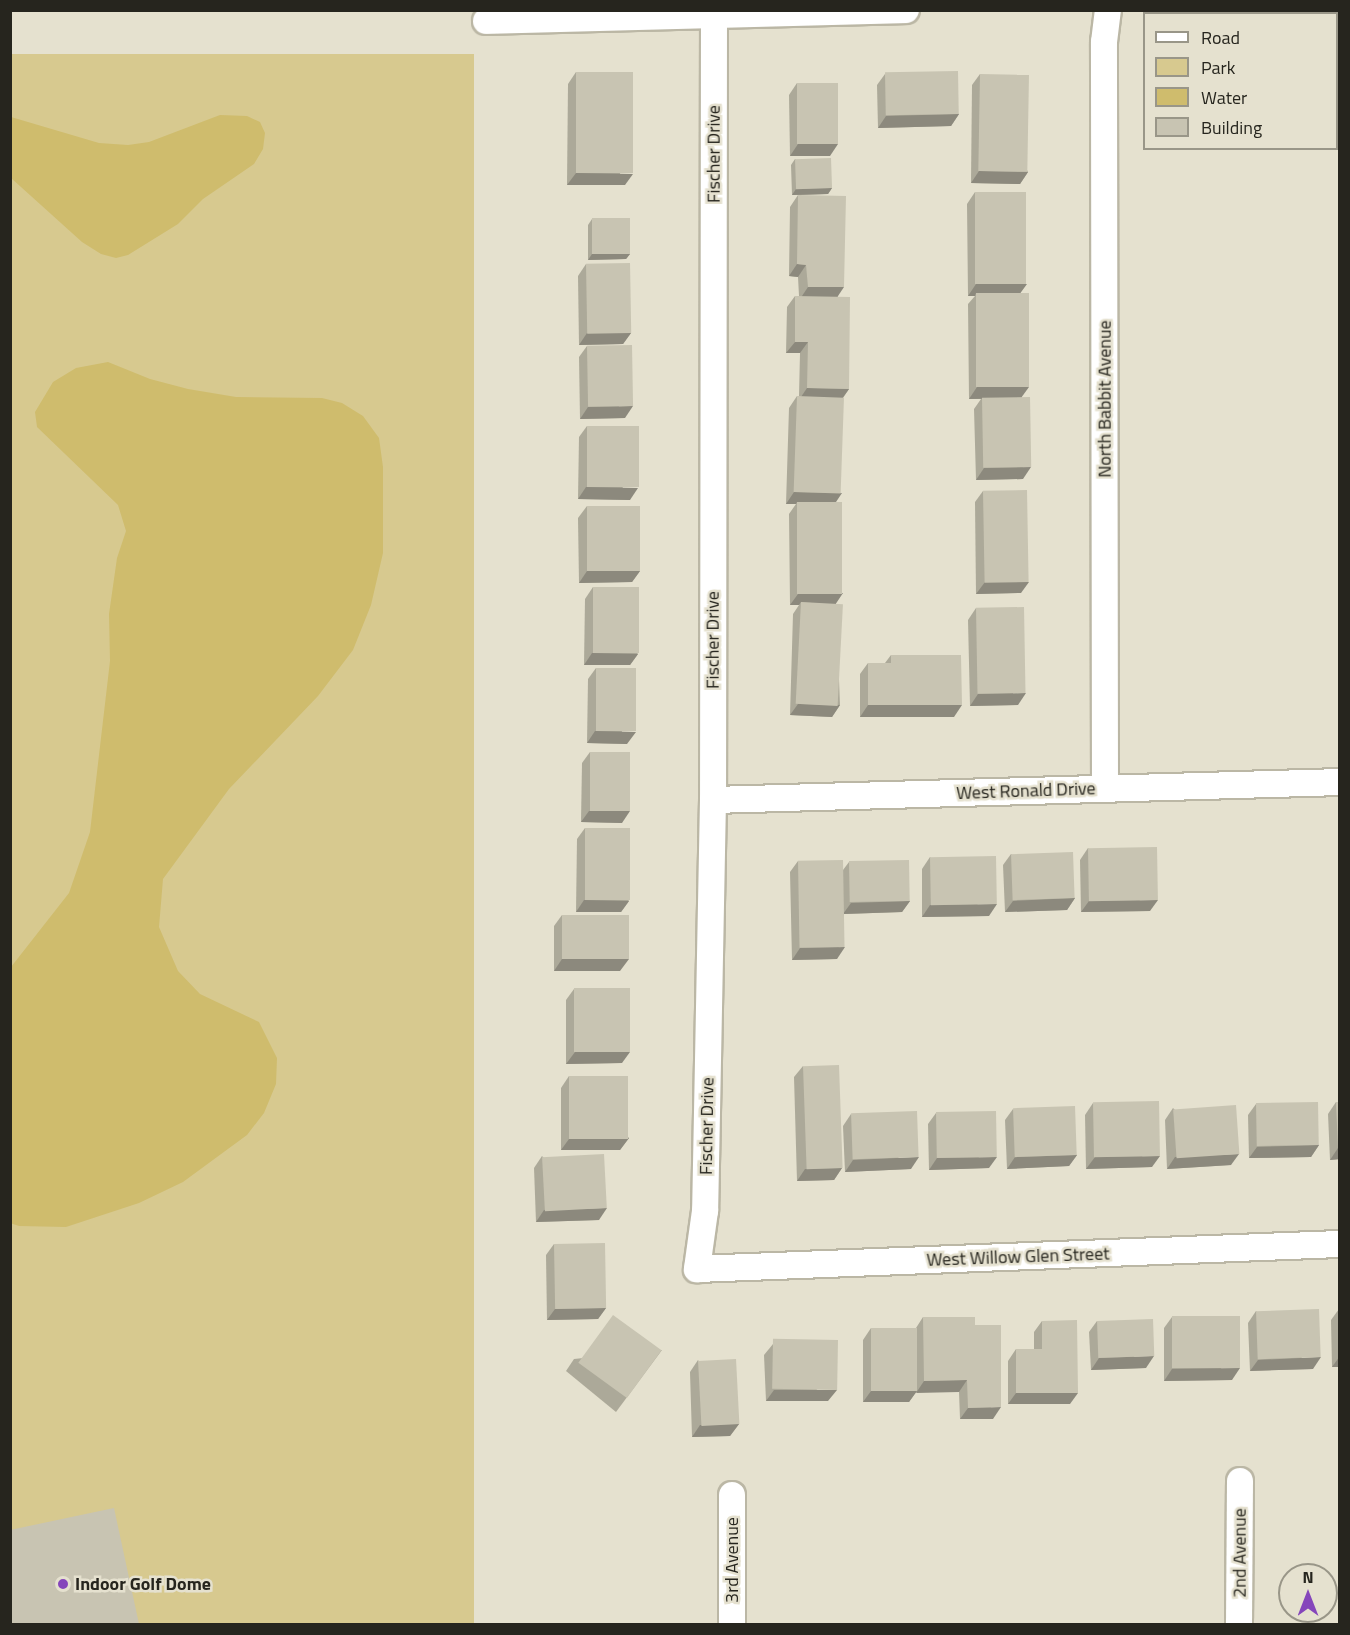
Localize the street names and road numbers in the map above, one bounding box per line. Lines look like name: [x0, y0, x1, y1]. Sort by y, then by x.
street label: Fischer Drive: [703, 105, 725, 203]
street label: North Babbit Avenue: [1094, 320, 1116, 478]
street label: Fischer Drive: [702, 591, 724, 689]
street label: West Ronald Drive: [956, 778, 1096, 804]
street label: Fischer Drive: [695, 1077, 719, 1175]
street label: West Willow Glen Street: [926, 1243, 1110, 1271]
street label: 2nd Avenue: [1229, 1508, 1251, 1598]
street label: 3rd Avenue: [721, 1517, 743, 1603]

